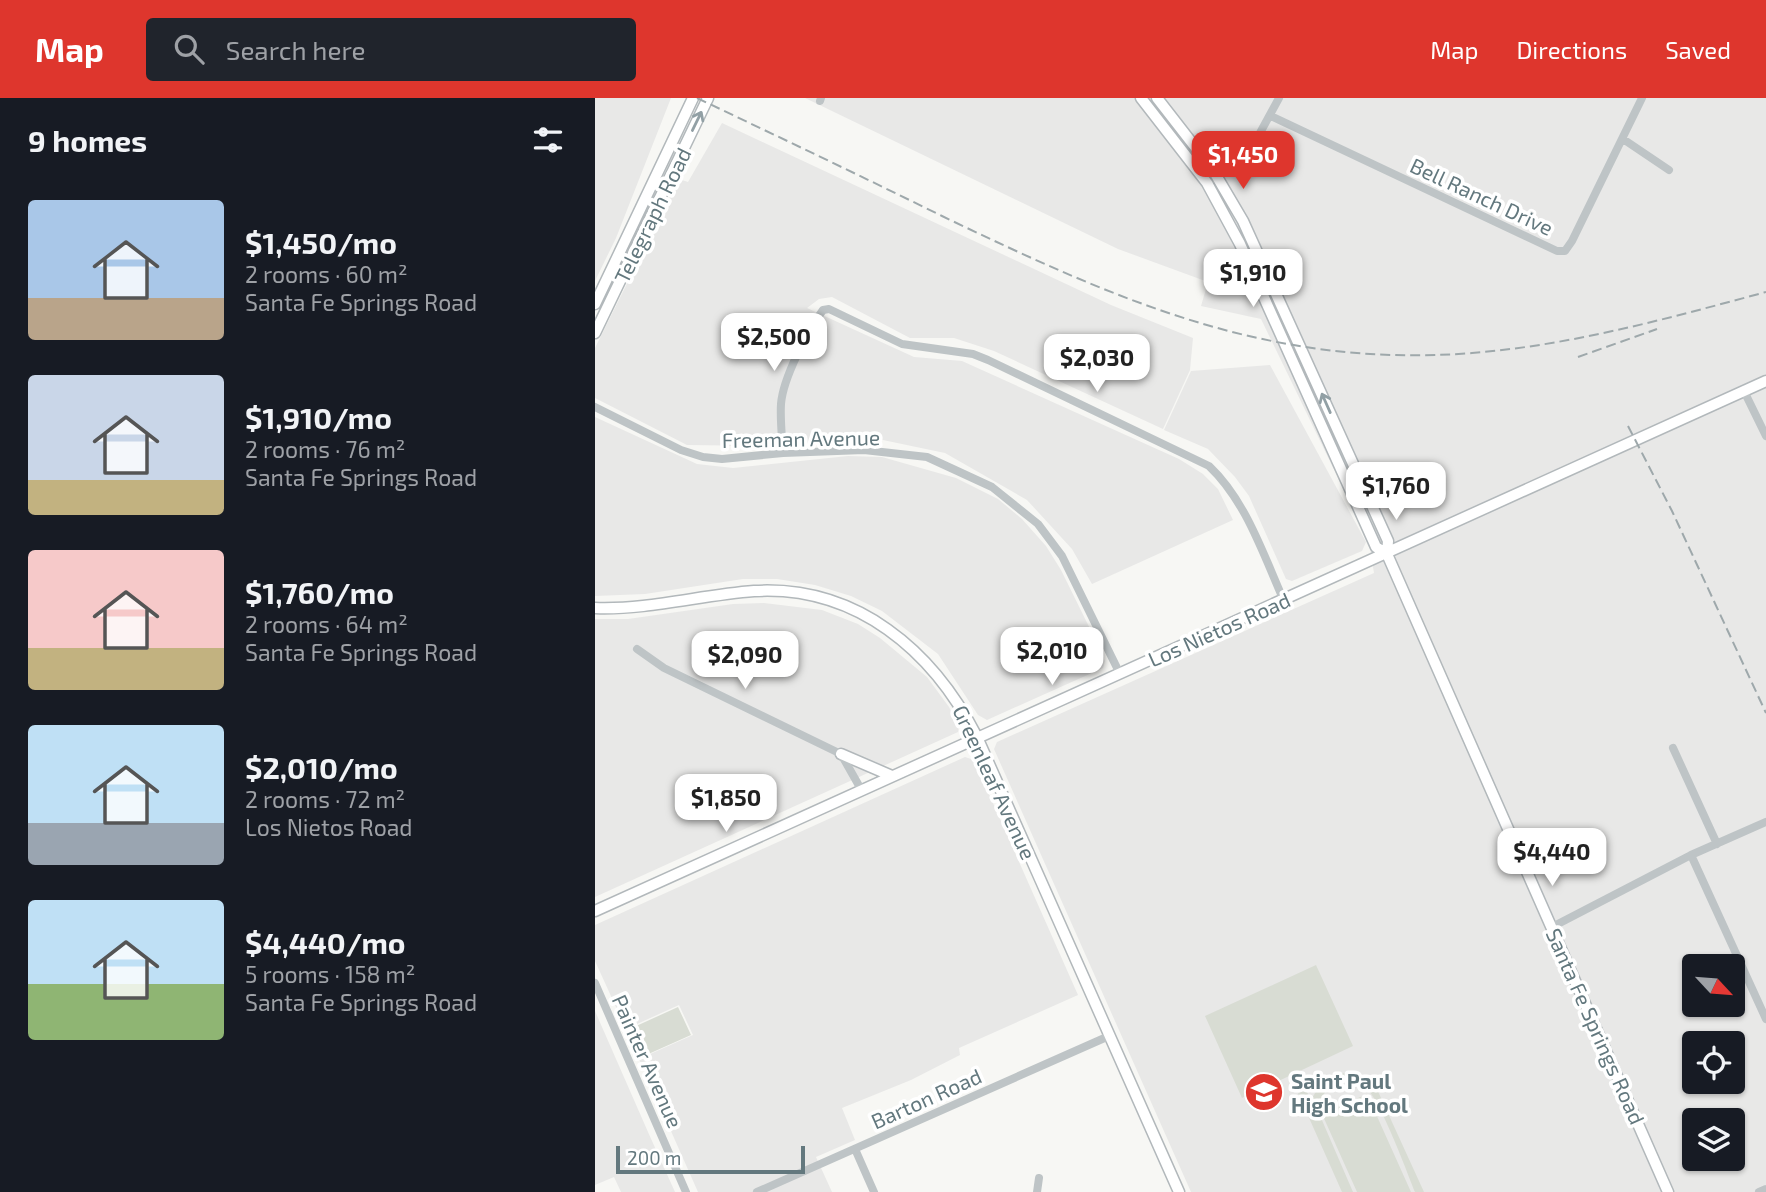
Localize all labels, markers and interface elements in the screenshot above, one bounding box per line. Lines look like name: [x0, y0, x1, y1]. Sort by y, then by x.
search box: [146, 18, 636, 81]
text: Map: [35, 29, 104, 69]
icon: search: [170, 30, 208, 68]
text: Search here: [226, 34, 365, 65]
text: Map: [1430, 35, 1478, 64]
text: Directions: [1516, 35, 1627, 64]
text: Saved: [1665, 35, 1731, 64]
one-way arrow: [691, 111, 704, 132]
icon: filters: [529, 121, 567, 159]
text: 9 homes: [28, 122, 147, 158]
pin: $1,450: [1186, 132, 1300, 191]
text: $1,450: [1208, 140, 1278, 168]
street label: Telegraph Road: [608, 143, 696, 287]
street label: Bell Ranch Drive: [1407, 152, 1557, 240]
text: $1,450/mo: [245, 224, 397, 260]
icon: home: [84, 228, 168, 312]
pin: $1,910: [1196, 250, 1310, 309]
text: $1,910: [1220, 258, 1286, 286]
text: 2 rooms · 60 m²: [245, 260, 407, 288]
text: Santa Fe Springs Road: [245, 288, 477, 316]
pin: $2,500: [717, 314, 831, 373]
text: $2,500: [737, 322, 811, 350]
pin: $2,030: [1040, 334, 1154, 394]
text: $2,030: [1060, 343, 1134, 371]
one-way arrow: [1319, 393, 1332, 415]
text: $1,910/mo: [245, 399, 392, 435]
icon: home: [84, 403, 168, 487]
street label: Freeman Avenue: [722, 424, 880, 452]
text: 2 rooms · 76 m²: [245, 435, 405, 463]
pin: $1,760: [1339, 462, 1453, 522]
text: Santa Fe Springs Road: [245, 463, 477, 491]
text: $1,760: [1362, 471, 1430, 499]
text: $1,760/mo: [245, 574, 394, 610]
icon: home: [84, 578, 168, 662]
street label: Los Nietos Road: [1144, 586, 1294, 672]
text: 2 rooms · 64 m²: [245, 610, 408, 638]
pin: $2,010: [995, 628, 1109, 687]
pin: $2,090: [688, 632, 802, 691]
text: $2,010: [1016, 636, 1088, 664]
text: Santa Fe Springs Road: [245, 638, 477, 666]
text: $2,090: [708, 640, 782, 668]
street label: Greenleaf Avenue: [948, 701, 1042, 863]
text: $2,010/mo: [245, 749, 398, 785]
icon: home: [84, 753, 168, 837]
pin: $1,850: [669, 774, 783, 834]
text: $1,850: [691, 783, 761, 811]
text: 2 rooms · 72 m²: [245, 785, 405, 813]
text: Los Nietos Road: [245, 813, 413, 841]
pin: $4,440: [1495, 828, 1609, 888]
text: $4,440: [1513, 837, 1591, 865]
text: $4,440/mo: [245, 924, 406, 960]
street label: Santa Fe Springs Road: [1541, 924, 1651, 1128]
icon: home: [84, 928, 168, 1012]
north arrow: [1682, 954, 1745, 1017]
map controls: [1682, 954, 1745, 1171]
text: 5 rooms · 158 m²: [245, 960, 415, 988]
text: Santa Fe Springs Road: [245, 988, 477, 1016]
street label: Painter Avenue: [607, 991, 689, 1131]
button: locate: [1682, 1031, 1745, 1094]
street label: Barton Road: [867, 1063, 985, 1133]
place label: Saint Paul High School: [1291, 1068, 1408, 1117]
school or university icon: Saint Paul High School: [1243, 1071, 1285, 1113]
button: layers: [1682, 1108, 1745, 1171]
scale bar: [616, 1143, 805, 1175]
text: 200 m: [627, 1146, 681, 1169]

